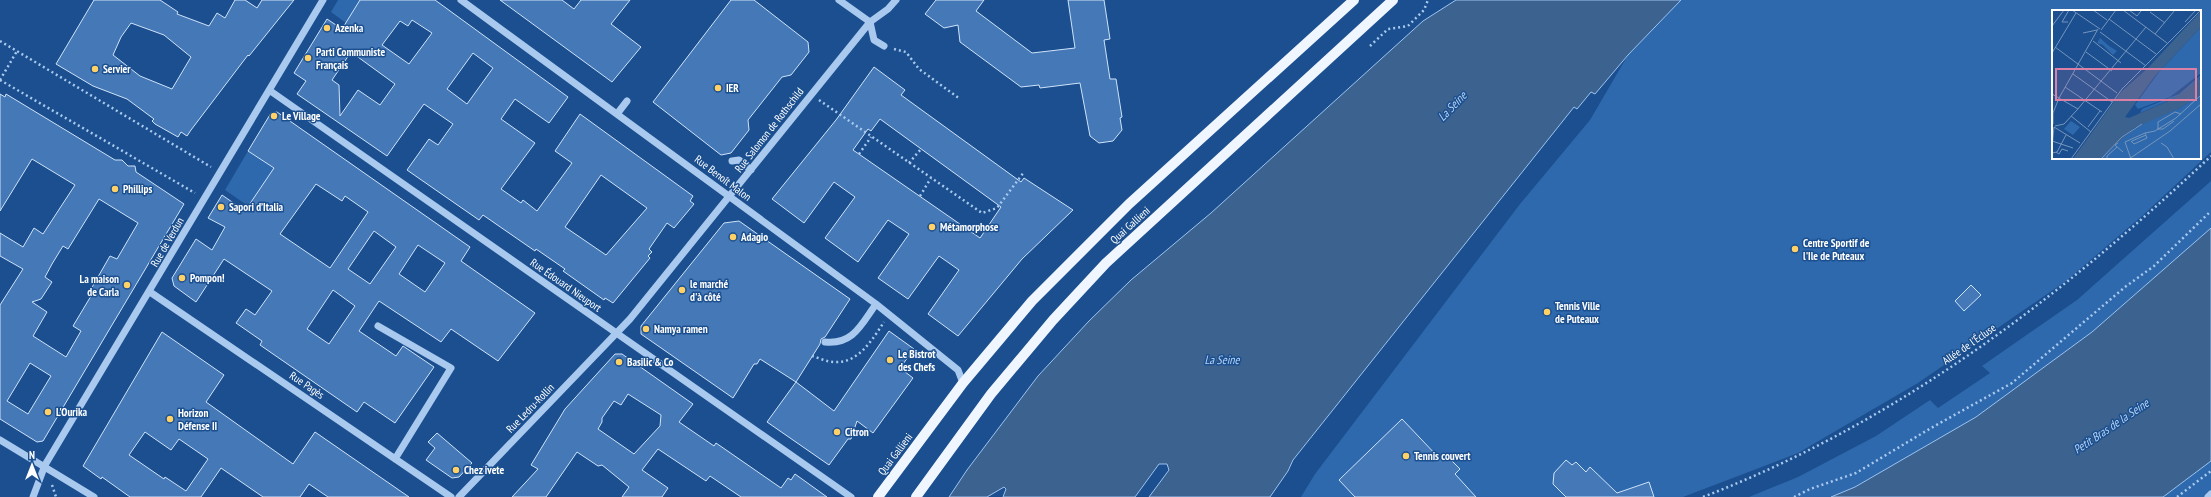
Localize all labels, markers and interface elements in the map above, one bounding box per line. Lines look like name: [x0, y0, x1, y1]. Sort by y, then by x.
inset map: [2052, 10, 2201, 159]
place label: Azenka: [334, 21, 364, 35]
marker: Azenka: [322, 23, 332, 33]
place label: Parti Communiste Français: [316, 45, 385, 72]
marker: Parti Communiste Français: [303, 53, 313, 63]
place label: Servier: [103, 62, 131, 76]
marker: Servier: [90, 64, 100, 74]
place label: IER: [726, 81, 739, 95]
marker: IER: [713, 83, 723, 93]
street label: Rue Salomon de Rothschild: [732, 85, 807, 175]
water label: La Seine: [1434, 87, 1470, 124]
place label: Le Village: [282, 109, 321, 123]
marker: Le Village: [269, 111, 279, 121]
street label: Rue Benoît Malon: [692, 152, 754, 204]
place label: Phillips: [123, 182, 152, 196]
marker: Phillips: [110, 184, 120, 194]
place label: Sapori d’Italia: [229, 200, 284, 214]
marker: Sapori d’Italia: [216, 202, 226, 212]
street label: Quai Gallieni: [1107, 203, 1153, 247]
street label: Rue de Verdun: [147, 215, 187, 269]
place label: Métamorphose: [940, 220, 999, 234]
marker: Métamorphose: [927, 222, 937, 232]
place label: Adagio: [740, 230, 768, 244]
marker: Adagio: [728, 232, 738, 242]
place label: Centre Sportif de l'Ile de Puteaux: [1803, 236, 1870, 263]
marker: Centre Sportif de l'Ile de Puteaux: [1790, 244, 1800, 254]
street label: Rue Édouard Nieuport: [528, 255, 604, 315]
place label: Pompon!: [190, 271, 225, 285]
place label: La maison de Carla: [80, 272, 119, 299]
marker: Pompon!: [177, 273, 187, 283]
place label: le marché d'à côté: [690, 277, 728, 304]
marker: La maison de Carla: [122, 280, 132, 290]
marker: le marché d'à côté: [677, 285, 687, 295]
place label: Tennis Ville de Puteaux: [1555, 299, 1600, 326]
marker: Tennis Ville de Puteaux: [1542, 307, 1552, 317]
street label: Allée de l'Écluse: [1940, 320, 1999, 368]
place label: Namya ramen: [654, 322, 708, 336]
marker: Namya ramen: [641, 324, 651, 334]
place label: Le Bistrot des Chefs: [898, 347, 936, 374]
water label: La Seine: [1204, 352, 1241, 367]
place label: Basilic & Co: [627, 355, 674, 369]
marker: Le Bistrot des Chefs: [885, 355, 895, 365]
marker: Basilic & Co: [614, 357, 624, 367]
street label: Rue Pagès: [287, 368, 327, 402]
street label: Rue Ledru-Rollin: [503, 380, 557, 436]
water label: Petit Bras de la Seine: [2070, 395, 2152, 457]
place label: L'Ourika: [56, 405, 88, 419]
place label: Horizon Défense II: [178, 406, 217, 433]
marker: L'Ourika: [43, 407, 53, 417]
marker: Horizon Défense II: [165, 414, 175, 424]
place label: Citron: [845, 425, 869, 439]
marker: Citron: [832, 427, 842, 437]
street label: Quai Gallieni: [875, 430, 915, 478]
north arrow: [12, 445, 52, 485]
text: N: [29, 448, 35, 462]
place label: Tennis couvert: [1414, 449, 1471, 463]
marker: Tennis couvert: [1401, 451, 1411, 461]
place label: Chez ivete: [464, 463, 505, 477]
marker: Chez ivete: [451, 465, 461, 475]

